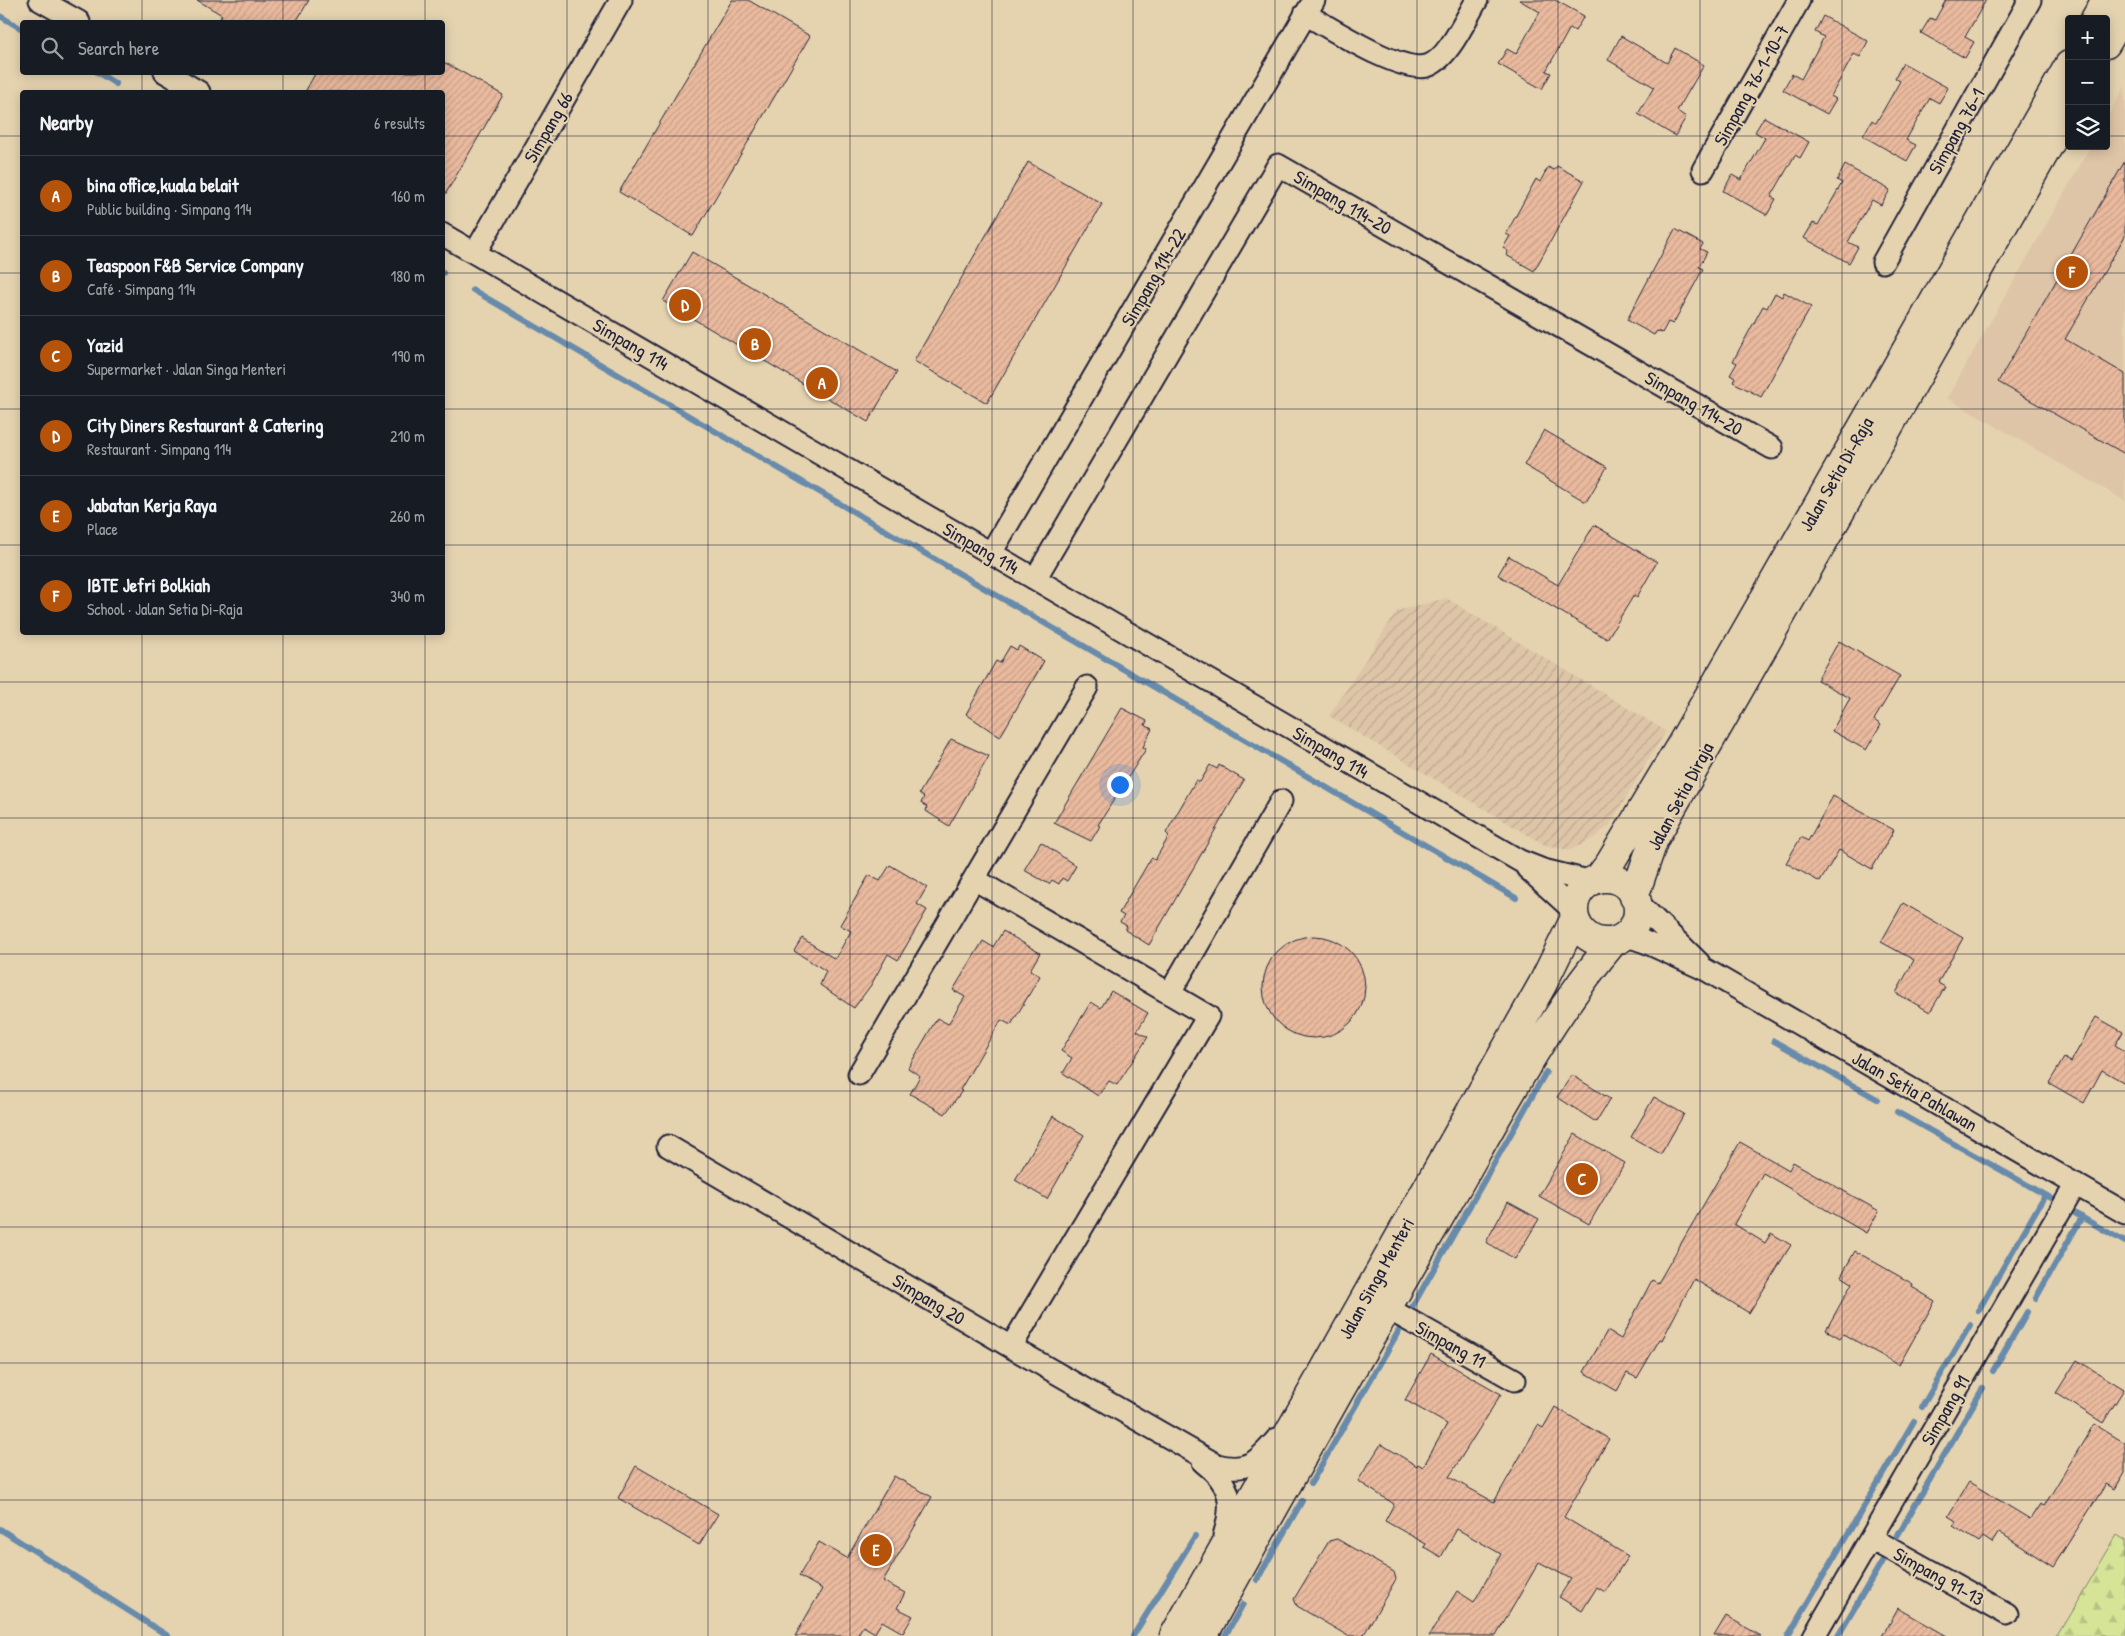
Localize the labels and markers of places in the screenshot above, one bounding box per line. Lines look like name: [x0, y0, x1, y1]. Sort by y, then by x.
pin: F: [2056, 253, 2088, 291]
pin: D: [669, 286, 701, 324]
pin: B: [739, 325, 771, 363]
pin: A: [806, 364, 838, 402]
pin: C: [1566, 1160, 1598, 1198]
pin: E: [860, 1531, 892, 1569]

